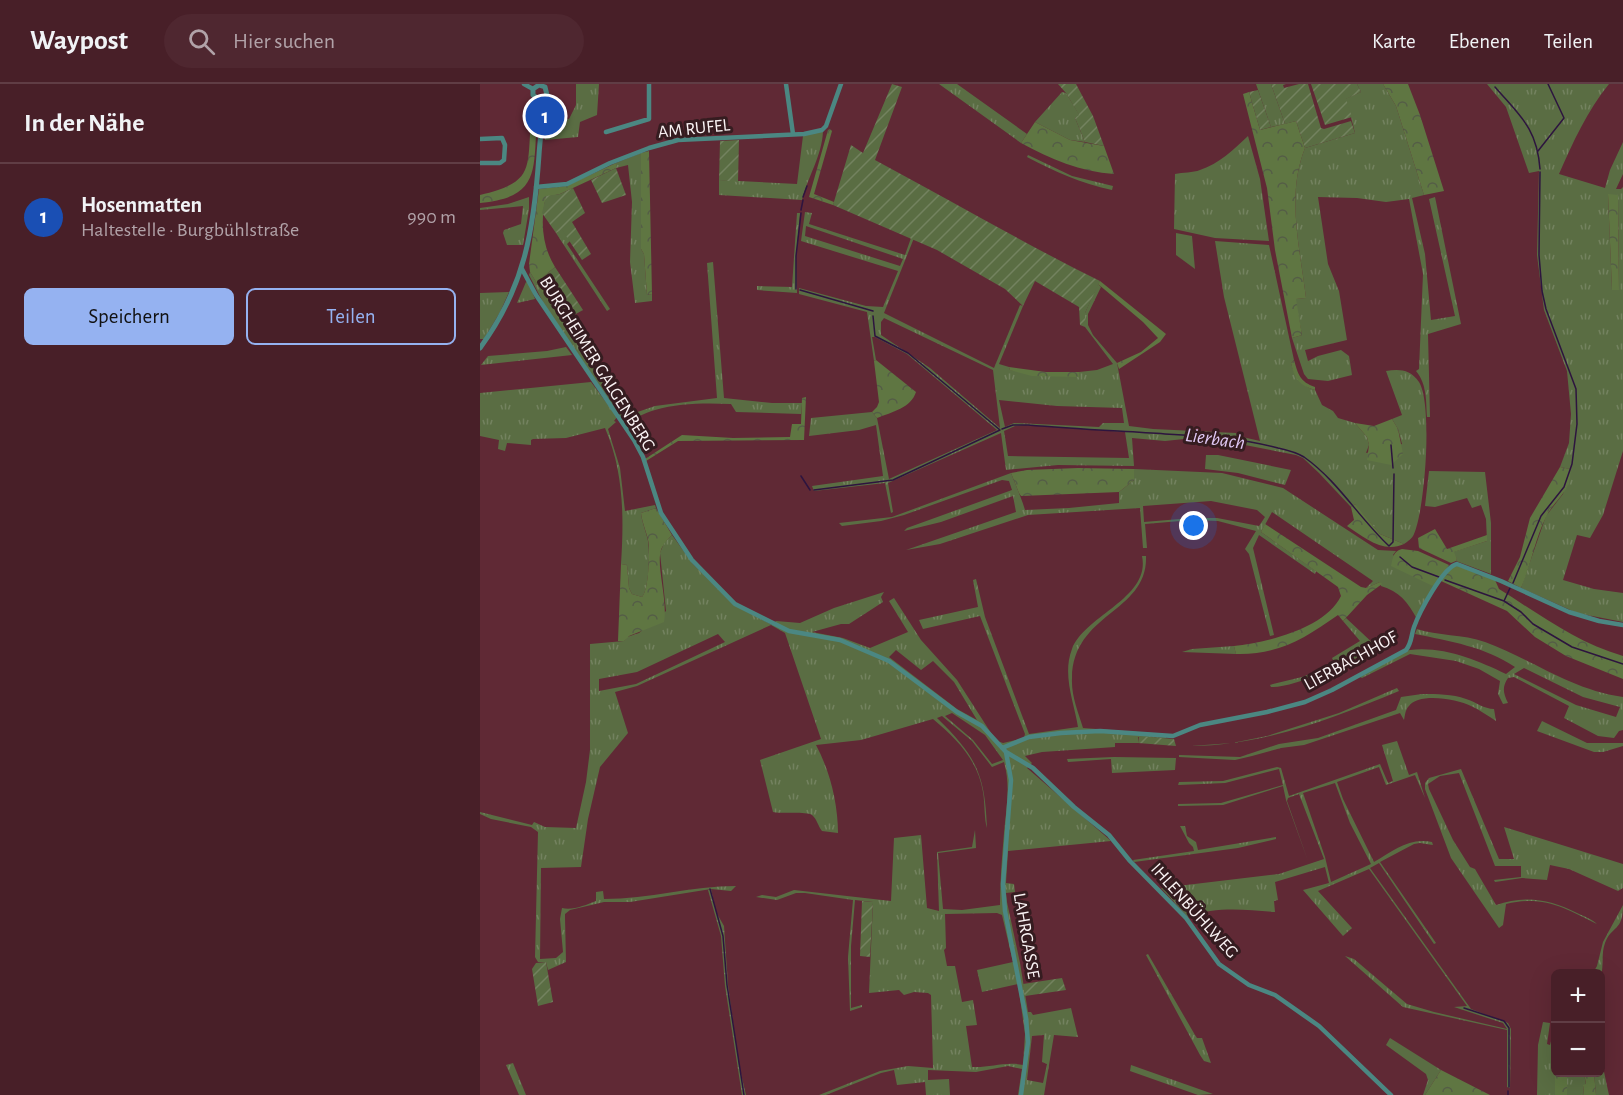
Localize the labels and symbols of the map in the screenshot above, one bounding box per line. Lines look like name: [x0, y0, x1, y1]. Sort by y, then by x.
pin: 1: [526, 93, 564, 138]
street label: AM RUFEL: [657, 116, 731, 142]
street label: BURGHEIMER GALGENBERG: [536, 274, 658, 454]
water label: Lierbach: [1184, 425, 1246, 453]
your location: [1179, 511, 1208, 540]
street label: LIERBACHHOF: [1301, 628, 1401, 694]
street label: IHLENBÜHLWEG: [1147, 859, 1243, 962]
street label: LAHRGASSE: [1010, 892, 1042, 981]

